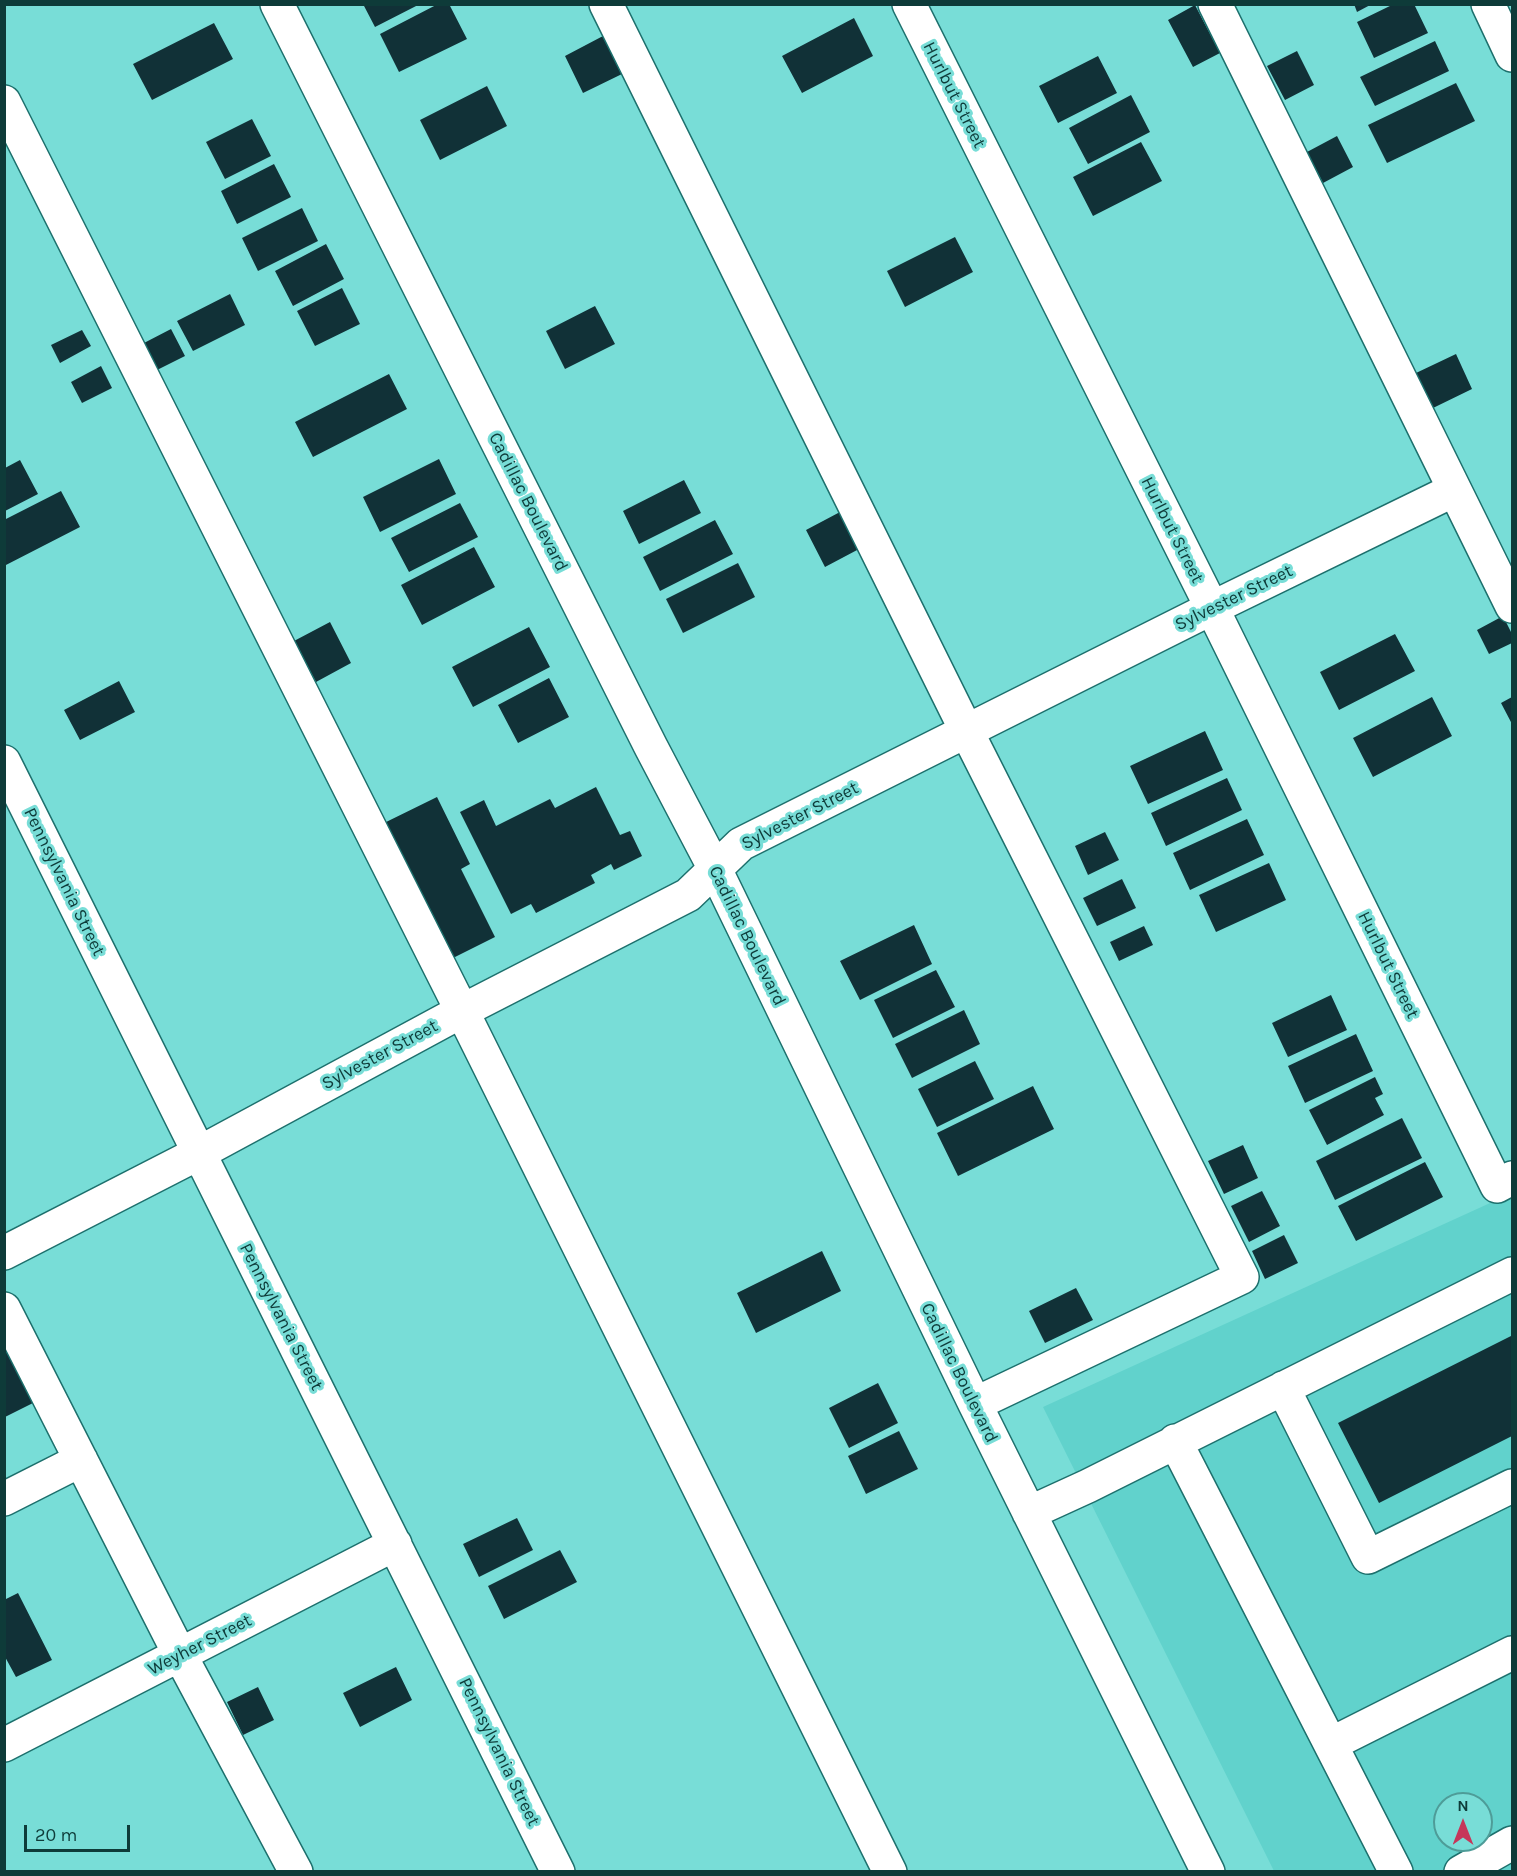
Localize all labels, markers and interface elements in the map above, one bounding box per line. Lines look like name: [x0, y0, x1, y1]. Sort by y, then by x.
street label: Hurlbut Street: [918, 38, 990, 152]
street label: Cadillac Boulevard: [484, 429, 572, 575]
street label: Hurlbut Street: [1136, 473, 1208, 587]
street label: Sylvester Street: [1172, 560, 1296, 636]
street label: Sylvester Street: [738, 777, 862, 855]
street label: Pennsylvania Street: [19, 804, 109, 960]
street label: Cadillac Boulevard: [704, 863, 790, 1009]
street label: Hurlbut Street: [1353, 908, 1423, 1022]
street label: Sylvester Street: [318, 1015, 442, 1095]
street label: Pennsylvania Street: [235, 1240, 327, 1394]
street label: Cadillac Boulevard: [916, 1300, 1002, 1446]
street label: Weyher Street: [145, 1610, 255, 1680]
street label: Pennsylvania Street: [454, 1674, 544, 1830]
north arrow: [1433, 1792, 1493, 1852]
text: N: [1457, 1796, 1469, 1815]
scale bar: [27, 1813, 134, 1851]
text: 20 m: [35, 1824, 77, 1846]

